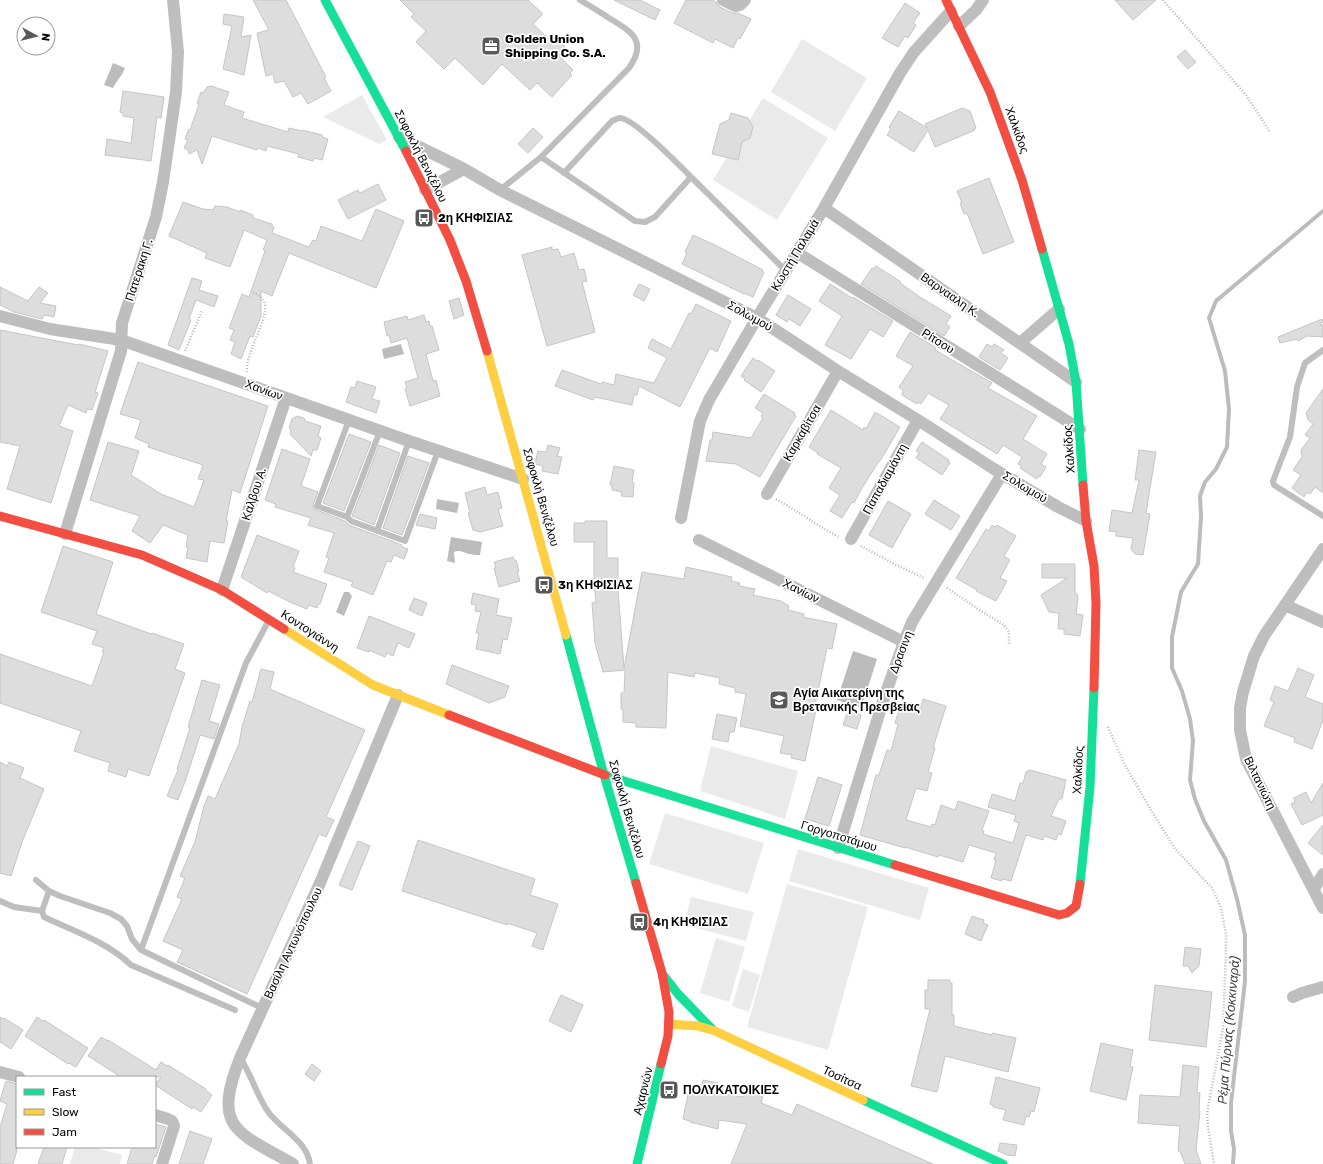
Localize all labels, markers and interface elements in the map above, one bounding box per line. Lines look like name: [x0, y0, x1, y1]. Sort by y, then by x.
north arrow: [16, 16, 56, 56]
text: N: [38, 32, 52, 42]
place label: Golden Union Shipping Co. S.A.: [505, 32, 606, 60]
office icon: Golden Union Shipping Co. S.A.: [480, 35, 502, 57]
street label: Χαλκίδος: [1002, 105, 1032, 155]
street label: Σοφοκλή Βενιζέλου: [392, 107, 450, 205]
bus stop icon: 2η ΚΗΦΙΣΙΑΣ: [413, 207, 435, 229]
place label: 2η ΚΗΦΙΣΙΑΣ: [438, 211, 513, 225]
street label: Κωστή Παλαμά: [768, 217, 822, 293]
street label: Πατερακη Γ.: [122, 237, 156, 303]
street label: Βαρνααλη Κ.: [918, 270, 982, 320]
street label: Σολωμού: [725, 298, 775, 334]
street label: Ρίτσου: [919, 326, 957, 356]
street label: Χανίων: [243, 377, 285, 403]
street label: Καρκαβίτσα: [780, 402, 824, 464]
street label: Χαλκίδος: [1060, 424, 1078, 474]
street label: Παπαδιαμάντη: [860, 441, 910, 517]
street label: Σοφοκλή Βενιζέλου: [520, 446, 562, 548]
street label: Καλβου Α.: [239, 466, 269, 522]
street label: Σολωμού: [1000, 468, 1050, 506]
bus stop icon: 3η ΚΗΦΙΣΙΑΣ: [533, 574, 555, 596]
street label: Χανίων: [780, 576, 822, 606]
place label: 3η ΚΗΦΙΣΙΑΣ: [558, 578, 633, 592]
street label: Κοντογιάννη: [278, 607, 342, 655]
street label: Δρασινη: [886, 629, 916, 675]
place label: Αγία Αικατερίνη της Βρετανικής Πρεσβείας: [793, 686, 920, 714]
school or university icon: Αγία Αικατερίνη της Βρετανικής Πρεσβείας: [768, 689, 790, 711]
street label: Χαλκίδος: [1070, 745, 1086, 795]
street label: Βιλτανιώτη: [1241, 754, 1279, 812]
street label: Σοφοκλή Βενιζέλου: [606, 758, 648, 860]
street label: Γοργοποτάμου: [799, 818, 879, 854]
street label: Βασίλη Αντωνόπουλου: [261, 885, 325, 1001]
bus stop icon: 4η ΚΗΦΙΣΙΑΣ: [628, 911, 650, 933]
place label: 4η ΚΗΦΙΣΙΑΣ: [653, 915, 728, 929]
water label: Ρέμα Πύρνας (Κοκκιναρά): [1215, 955, 1243, 1105]
street label: Τοσίτσα: [820, 1063, 864, 1093]
street label: Αχαρνών: [630, 1066, 656, 1116]
legend: [16, 1076, 156, 1148]
bus stop icon: ΠΟΛΥΚΑΤΟΙΚΙΕΣ: [658, 1079, 680, 1101]
place label: ΠΟΛΥΚΑΤΟΙΚΙΕΣ: [683, 1083, 779, 1097]
text: Fast: [52, 1085, 76, 1099]
text: Slow: [52, 1105, 79, 1119]
text: Jam: [52, 1125, 77, 1139]

